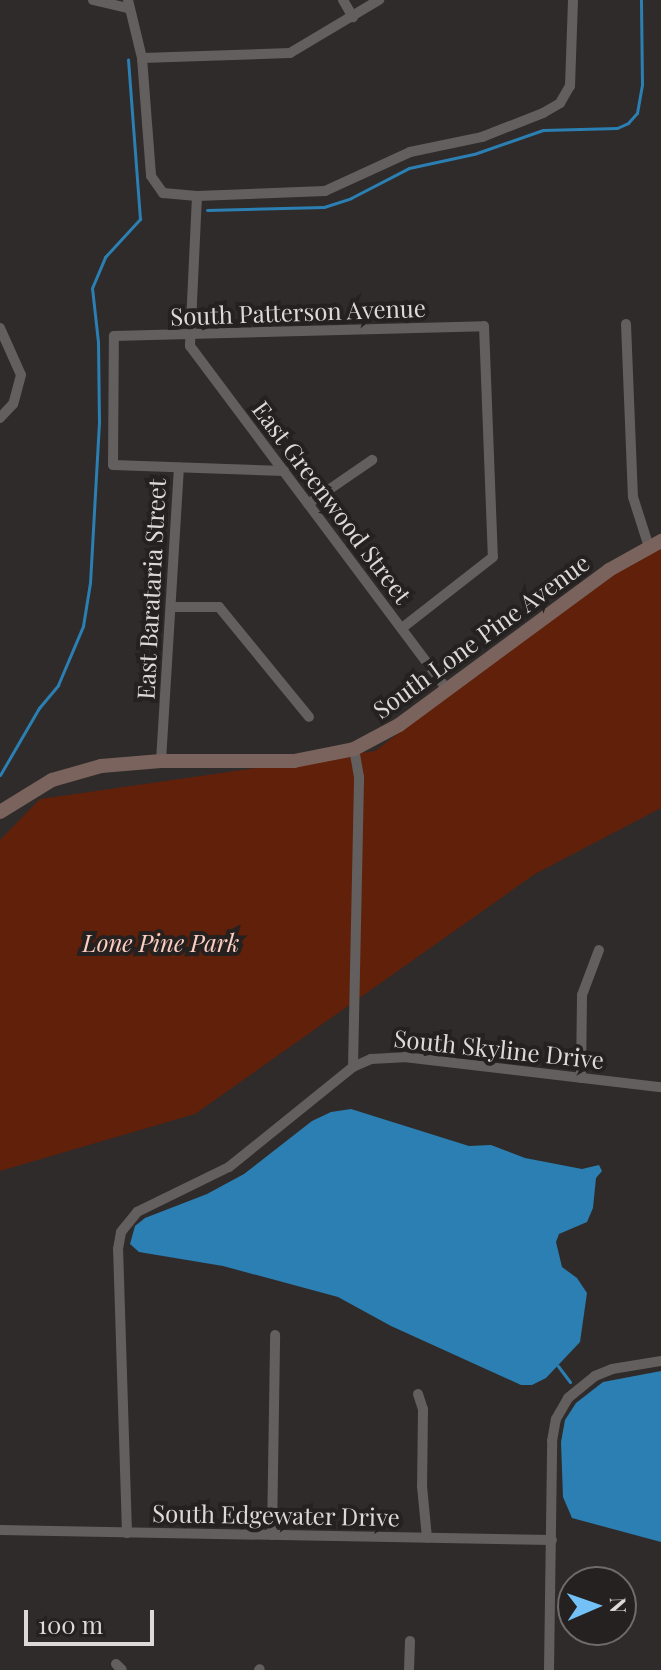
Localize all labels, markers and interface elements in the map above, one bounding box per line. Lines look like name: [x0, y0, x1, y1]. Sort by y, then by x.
street label: South Patterson Avenue: [169, 293, 427, 331]
street label: East Greenwood Street: [246, 395, 418, 609]
street label: East Barataria Street: [131, 477, 171, 701]
street label: South Lone Pine Avenue: [367, 548, 595, 724]
park label: Lone Pine Park: [83, 929, 239, 957]
street label: South Skyline Drive: [392, 1024, 606, 1074]
street label: South Edgewater Drive: [152, 1498, 400, 1532]
north arrow: [557, 1566, 637, 1646]
scale bar: [28, 1594, 158, 1644]
text: N: [604, 1597, 634, 1614]
text: 100 m: [38, 1608, 103, 1640]

